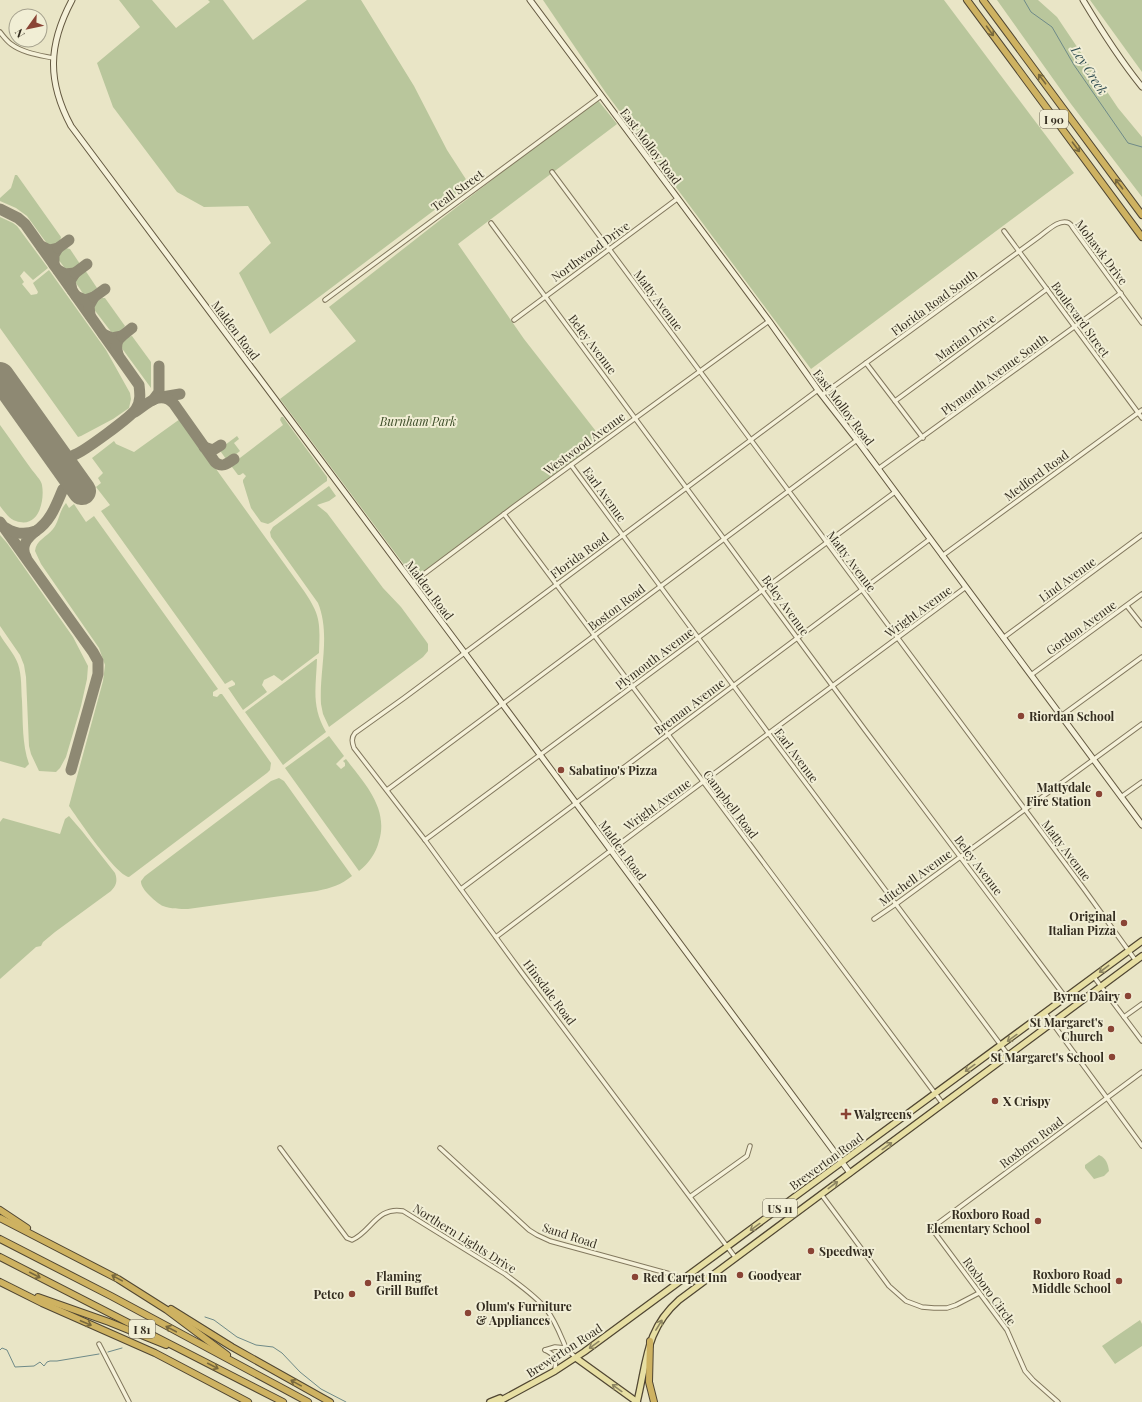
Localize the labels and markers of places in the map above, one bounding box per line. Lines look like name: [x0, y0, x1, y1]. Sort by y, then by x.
place label: Riordan School: [1029, 708, 1115, 724]
marker: Riordan School: [1016, 711, 1026, 721]
place label: Sabatino's Pizza: [569, 762, 658, 778]
marker: Sabatino's Pizza: [556, 765, 566, 775]
place label: Mattydale Fire Station: [1026, 779, 1092, 809]
marker: Mattydale Fire Station: [1094, 789, 1104, 799]
place label: Original Italian Pizza: [1048, 908, 1117, 938]
marker: Original Italian Pizza: [1119, 918, 1129, 928]
place label: Byrne Dairy: [1053, 988, 1121, 1004]
marker: Byrne Dairy: [1123, 991, 1133, 1001]
place label: St Margaret's Church: [1030, 1014, 1104, 1044]
marker: St Margaret's Church: [1106, 1024, 1116, 1034]
place label: St Margaret's School: [991, 1049, 1104, 1065]
marker: St Margaret's School: [1107, 1052, 1117, 1062]
place label: X Crispy: [1003, 1093, 1051, 1109]
marker: X Crispy: [990, 1096, 1000, 1106]
place label: Walgreens: [853, 1106, 912, 1122]
marker: Walgreens: [841, 1109, 851, 1119]
place label: Roxboro Road Elementary School: [926, 1206, 1030, 1236]
marker: Roxboro Road Elementary School: [1033, 1216, 1043, 1226]
place label: Speedway: [819, 1243, 875, 1259]
marker: Speedway: [806, 1246, 816, 1256]
place label: Roxboro Road Middle School: [1032, 1266, 1111, 1296]
place label: Goodyear: [748, 1267, 802, 1283]
place label: Flaming Grill Buffet: [376, 1268, 439, 1298]
place label: Red Carpet Inn: [643, 1269, 728, 1285]
marker: Goodyear: [735, 1270, 745, 1280]
marker: Red Carpet Inn: [630, 1272, 640, 1282]
marker: Roxboro Road Middle School: [1114, 1276, 1124, 1286]
marker: Flaming Grill Buffet: [363, 1278, 373, 1288]
place label: Petco: [314, 1286, 344, 1302]
marker: Petco: [347, 1289, 357, 1299]
place label: Olum's Furniture & Appliances: [476, 1298, 572, 1328]
marker: Olum's Furniture & Appliances: [463, 1308, 473, 1318]

